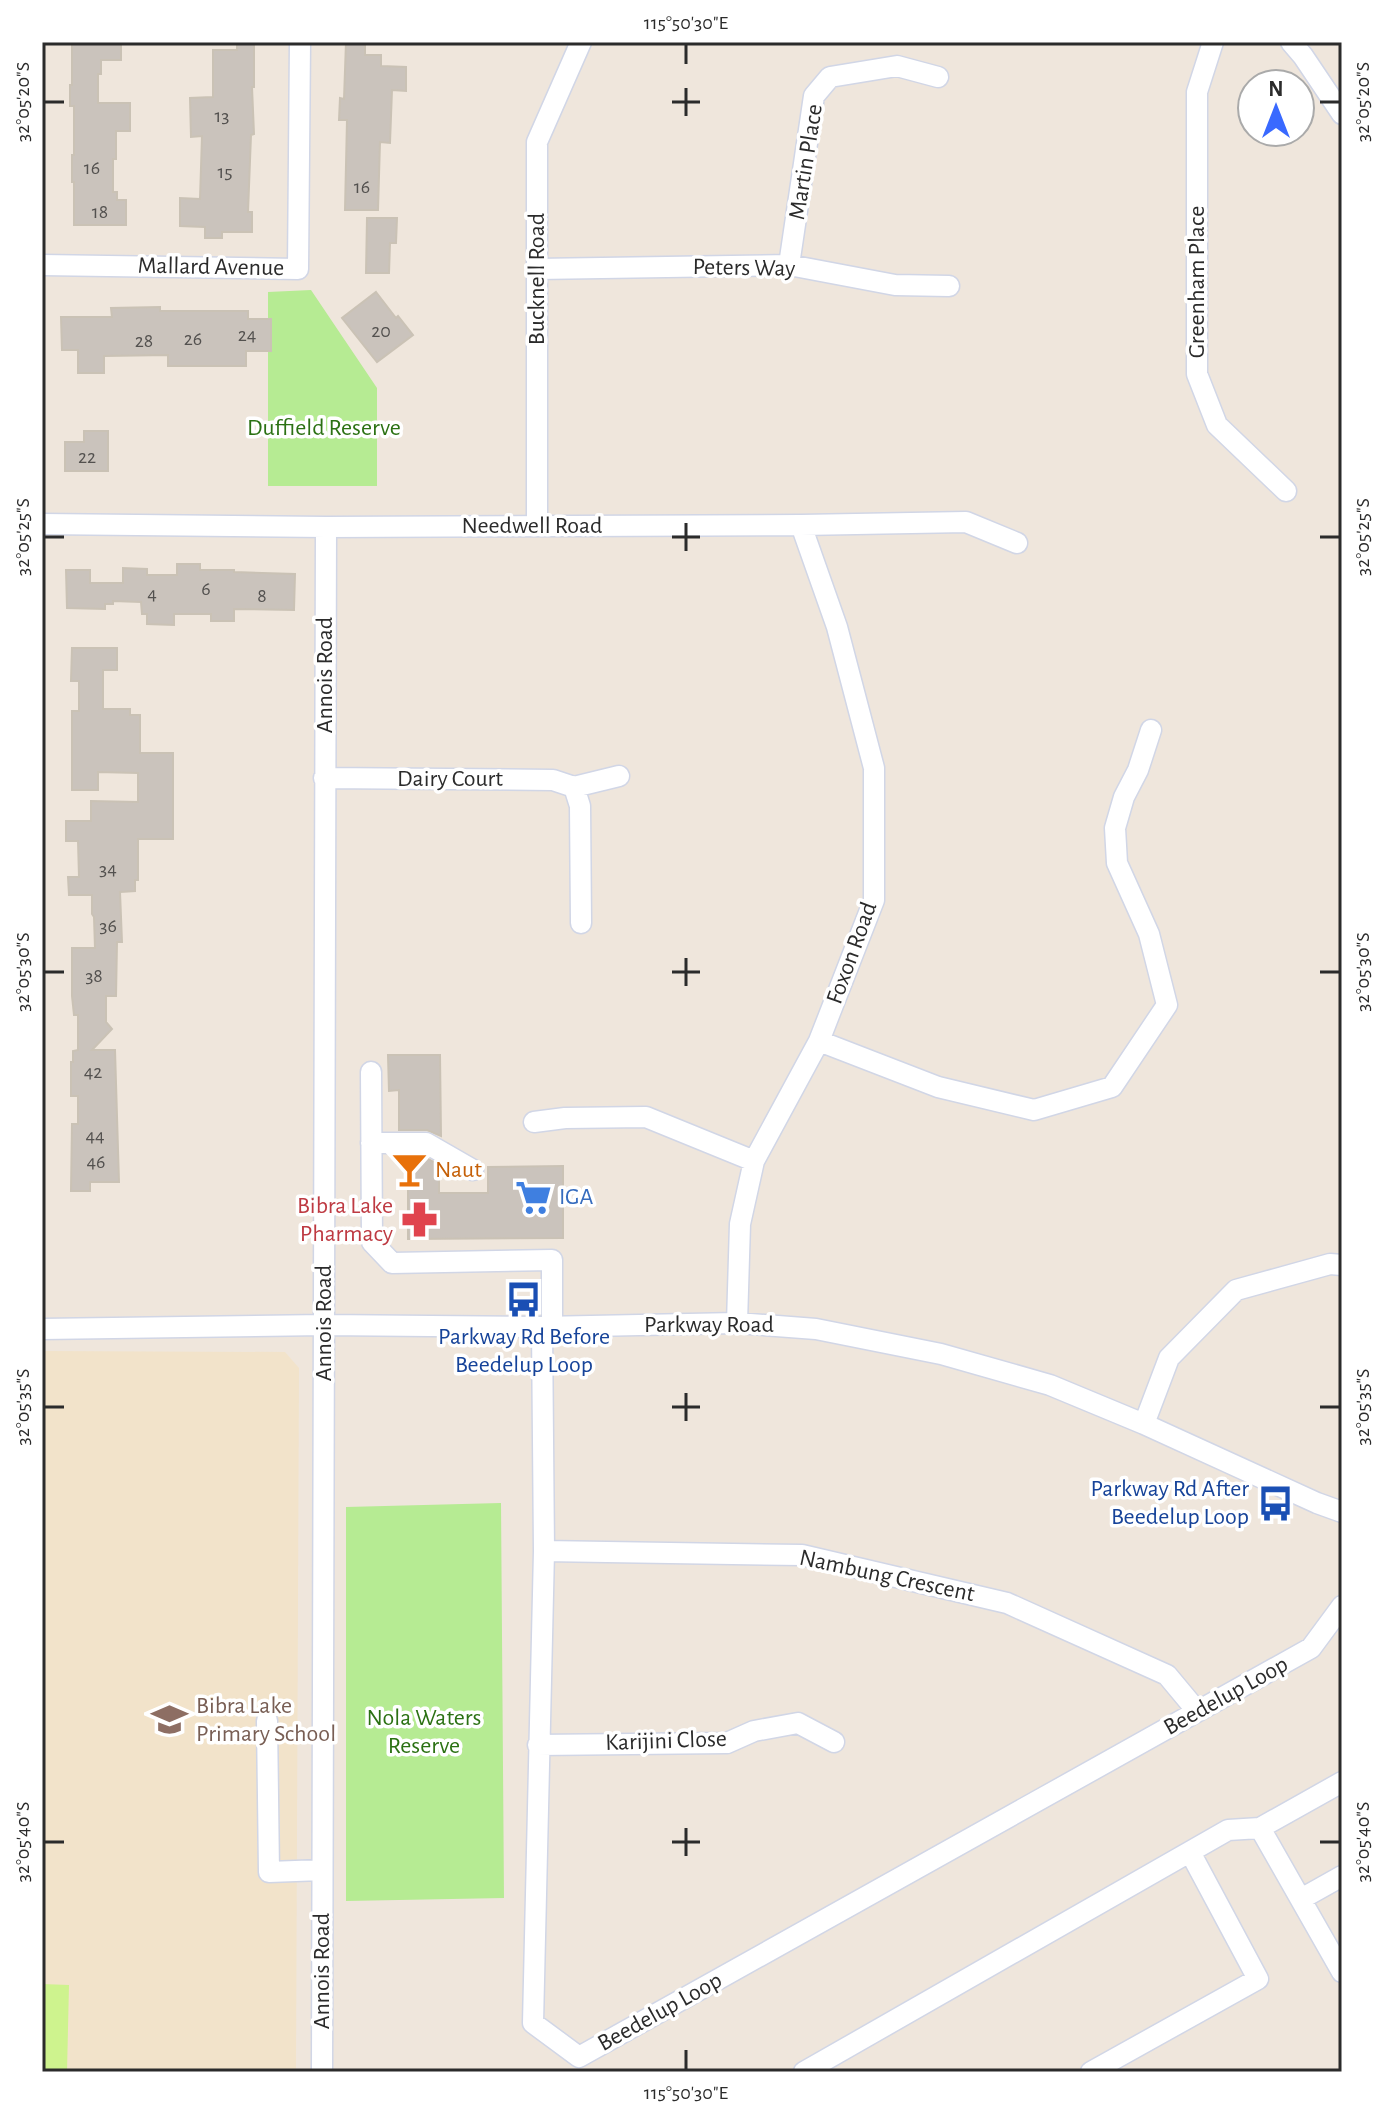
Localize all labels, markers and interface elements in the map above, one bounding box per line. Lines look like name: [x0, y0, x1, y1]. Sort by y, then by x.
text: 115°50'30"E: [644, 13, 728, 33]
text: 32°05'20"S: [13, 62, 33, 142]
text: 32°05'20"S: [1353, 62, 1373, 142]
north arrow: [1236, 68, 1316, 148]
text: N: [1268, 78, 1284, 100]
street label: Martin Place: [785, 102, 827, 222]
house number: 13: [214, 106, 230, 126]
house number: 16: [84, 158, 100, 178]
house number: 15: [217, 162, 233, 182]
house number: 16: [354, 177, 370, 197]
house number: 18: [92, 202, 108, 222]
street label: Greenham Place: [1185, 206, 1209, 358]
street label: Bucknell Road: [525, 213, 549, 345]
street label: Mallard Avenue: [138, 254, 284, 280]
street label: Peters Way: [692, 255, 796, 281]
house number: 20: [371, 321, 391, 341]
house number: 24: [238, 325, 256, 345]
house number: 26: [184, 329, 202, 349]
house number: 28: [135, 331, 153, 351]
park label: Duffield Reserve: [247, 416, 401, 440]
house number: 22: [78, 447, 96, 467]
text: 32°05'25"S: [13, 498, 33, 576]
text: 32°05'25"S: [1353, 498, 1373, 576]
street label: Needwell Road: [462, 514, 602, 538]
house number: 6: [201, 579, 211, 599]
house number: 4: [147, 584, 157, 604]
house number: 8: [257, 586, 267, 606]
street label: Annois Road: [313, 617, 337, 733]
street label: Dairy Court: [397, 767, 503, 791]
house number: 34: [99, 859, 117, 879]
street label: Foxon Road: [822, 899, 882, 1007]
house number: 36: [99, 916, 117, 936]
text: 32°05'30"S: [13, 932, 33, 1012]
text: 32°05'30"S: [1353, 932, 1373, 1012]
house number: 38: [85, 966, 103, 986]
house number: 42: [84, 1062, 102, 1082]
house number: 44: [85, 1126, 105, 1146]
bar icon: Naut: [390, 1151, 428, 1189]
house number: 46: [86, 1152, 106, 1172]
place label: Naut: [435, 1158, 482, 1182]
supermarket icon: IGA: [514, 1178, 552, 1216]
place label: IGA: [559, 1185, 593, 1209]
place label: Bibra Lake Pharmacy: [297, 1194, 393, 1246]
pharmacy icon: Bibra Lake Pharmacy: [400, 1201, 438, 1239]
street label: Annois Road: [312, 1265, 336, 1381]
bus stop icon: Parkway Rd Before Beedelup Loop: [505, 1281, 543, 1319]
street label: Parkway Road: [644, 1313, 774, 1337]
place label: Parkway Rd Before Beedelup Loop: [438, 1325, 610, 1377]
text: 32°05'35"S: [13, 1368, 33, 1446]
text: 32°05'35"S: [1353, 1368, 1373, 1446]
place label: Parkway Rd After Beedelup Loop: [1090, 1477, 1249, 1529]
bus stop icon: Parkway Rd After Beedelup Loop: [1256, 1484, 1294, 1522]
street label: Nambung Crescent: [797, 1546, 977, 1606]
street label: Beedelup Loop: [1160, 1652, 1292, 1740]
place label: Bibra Lake Primary School: [196, 1694, 336, 1746]
school or university icon: Bibra Lake Primary School: [151, 1701, 189, 1739]
park label: Nola Waters Reserve: [367, 1706, 481, 1758]
street label: Karijini Close: [605, 1727, 727, 1755]
text: 32°05'40"S: [13, 1802, 33, 1882]
text: 32°05'40"S: [1353, 1802, 1373, 1882]
street label: Annois Road: [310, 1913, 334, 2029]
street label: Beedelup Loop: [594, 1968, 726, 2056]
text: 115°50'30"E: [644, 2083, 728, 2103]

